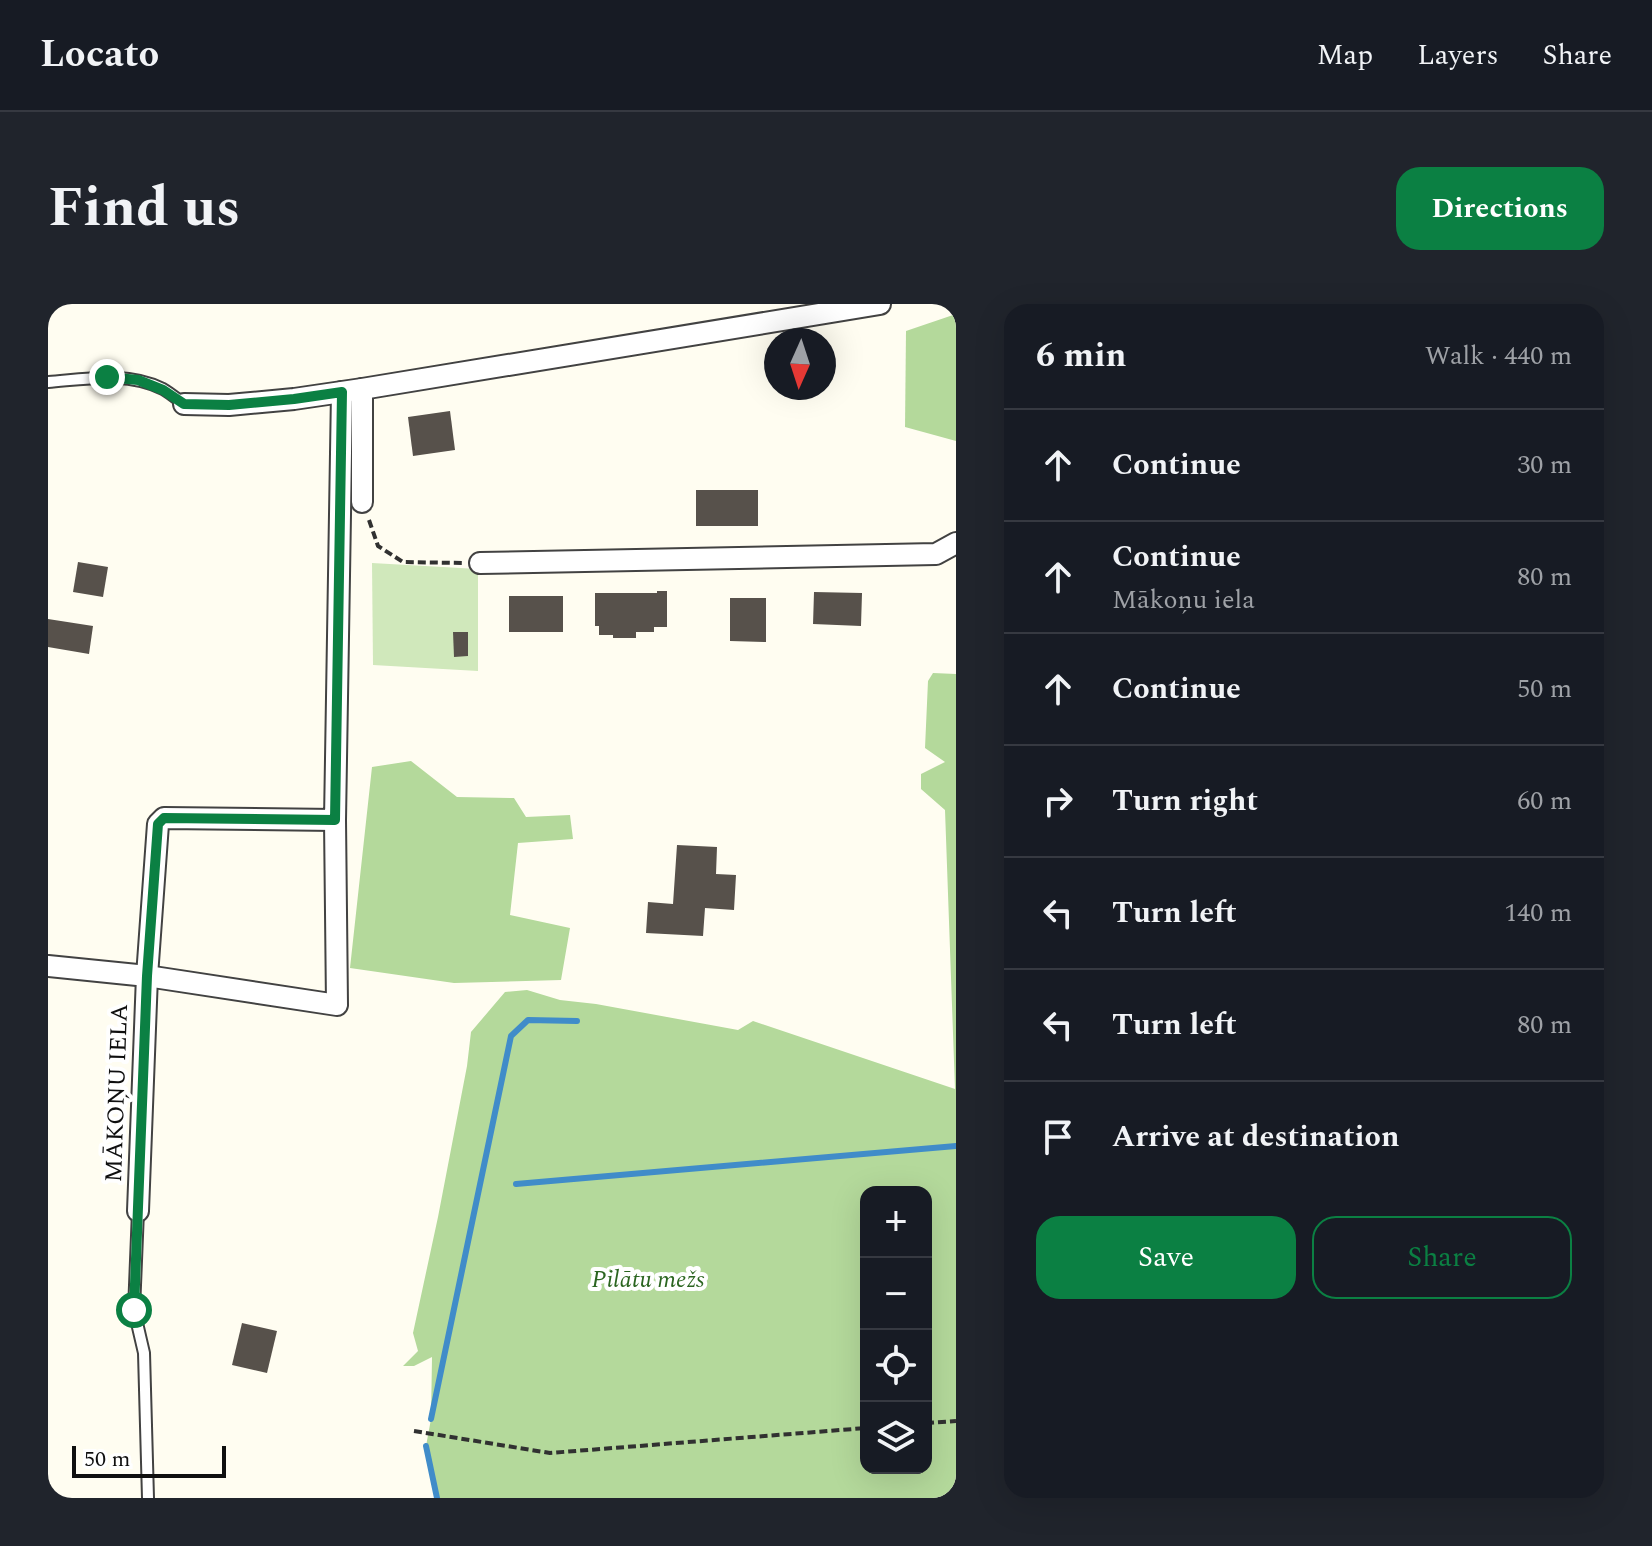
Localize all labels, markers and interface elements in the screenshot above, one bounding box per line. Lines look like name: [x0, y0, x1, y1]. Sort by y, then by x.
text: Locato: [40, 26, 159, 84]
text: Map: [1317, 34, 1373, 77]
text: Layers: [1417, 34, 1499, 77]
text: Share: [1543, 34, 1612, 77]
text: Find us: [48, 166, 241, 251]
button: Directions: [1396, 167, 1604, 250]
north arrow: [764, 328, 836, 400]
text: 6 min: [1036, 330, 1126, 382]
text: Walk · 440 m: [1425, 336, 1572, 376]
route end: [89, 359, 125, 395]
text: Continue: [1112, 442, 1241, 488]
icon: ahead: [1036, 443, 1080, 487]
text: 30 m: [1517, 445, 1572, 485]
text: Continue: [1112, 534, 1241, 580]
icon: ahead: [1036, 555, 1080, 599]
text: 80 m: [1517, 557, 1572, 597]
text: Mākoņu iela: [1112, 580, 1255, 620]
text: Continue: [1112, 666, 1241, 712]
icon: ahead: [1036, 667, 1080, 711]
text: 50 m: [1517, 669, 1572, 709]
text: Turn right: [1112, 778, 1258, 824]
icon: right: [1036, 779, 1080, 823]
text: 60 m: [1517, 781, 1572, 821]
text: Turn left: [1112, 890, 1237, 936]
icon: left: [1036, 891, 1080, 935]
text: 140 m: [1504, 893, 1572, 933]
text: Turn left: [1112, 1002, 1237, 1048]
street label: MĀKOŅU IELA: [96, 1003, 138, 1183]
icon: left: [1036, 1003, 1080, 1047]
text: 80 m: [1517, 1005, 1572, 1045]
text: Arrive at destination: [1112, 1114, 1399, 1160]
icon: arrive: [1036, 1115, 1080, 1159]
map controls: [860, 1186, 932, 1474]
button: +: [860, 1186, 932, 1258]
button: Save: [1036, 1216, 1296, 1299]
button: Share: [1312, 1216, 1572, 1299]
button: −: [860, 1258, 932, 1330]
park label: Pilātu mežs: [592, 1262, 705, 1298]
route start: [116, 1292, 152, 1328]
button: locate: [860, 1330, 932, 1402]
button: layers: [860, 1402, 932, 1474]
scale bar: [72, 1442, 226, 1478]
text: 50 m: [84, 1443, 130, 1476]

